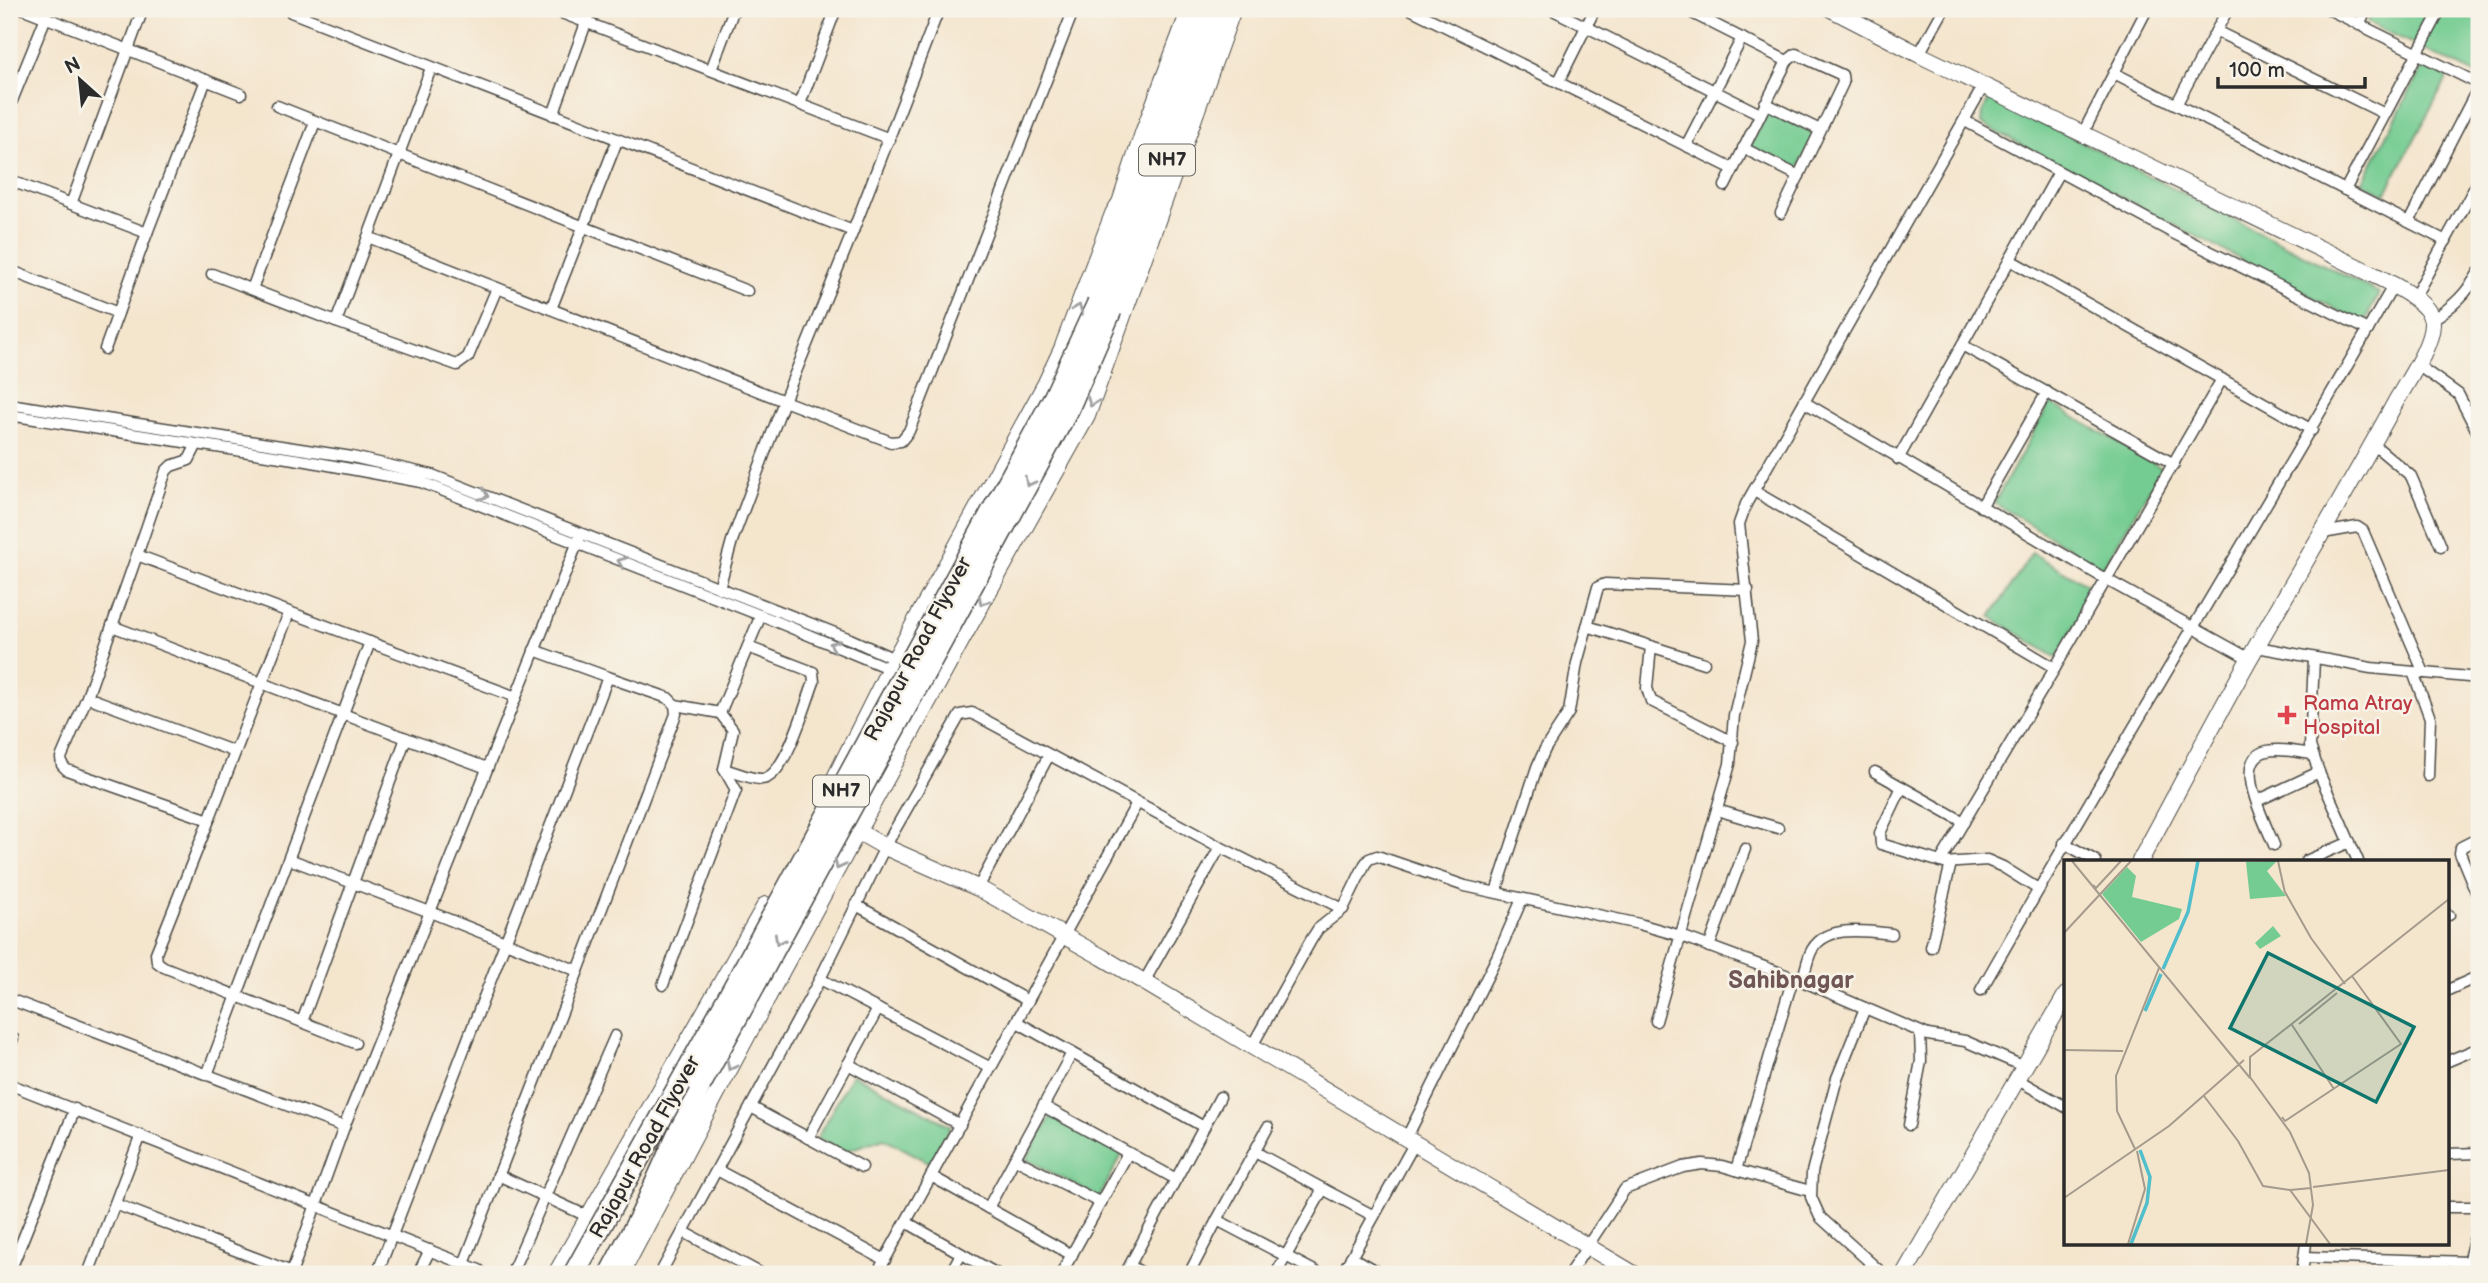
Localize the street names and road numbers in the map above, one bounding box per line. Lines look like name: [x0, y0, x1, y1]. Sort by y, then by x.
road number: NH7: [1139, 144, 1195, 176]
street label: Rajapur Road Flyover: [859, 552, 977, 745]
road number: NH7: [813, 776, 869, 806]
street label: Rajapur Road Flyover: [584, 1051, 706, 1243]

